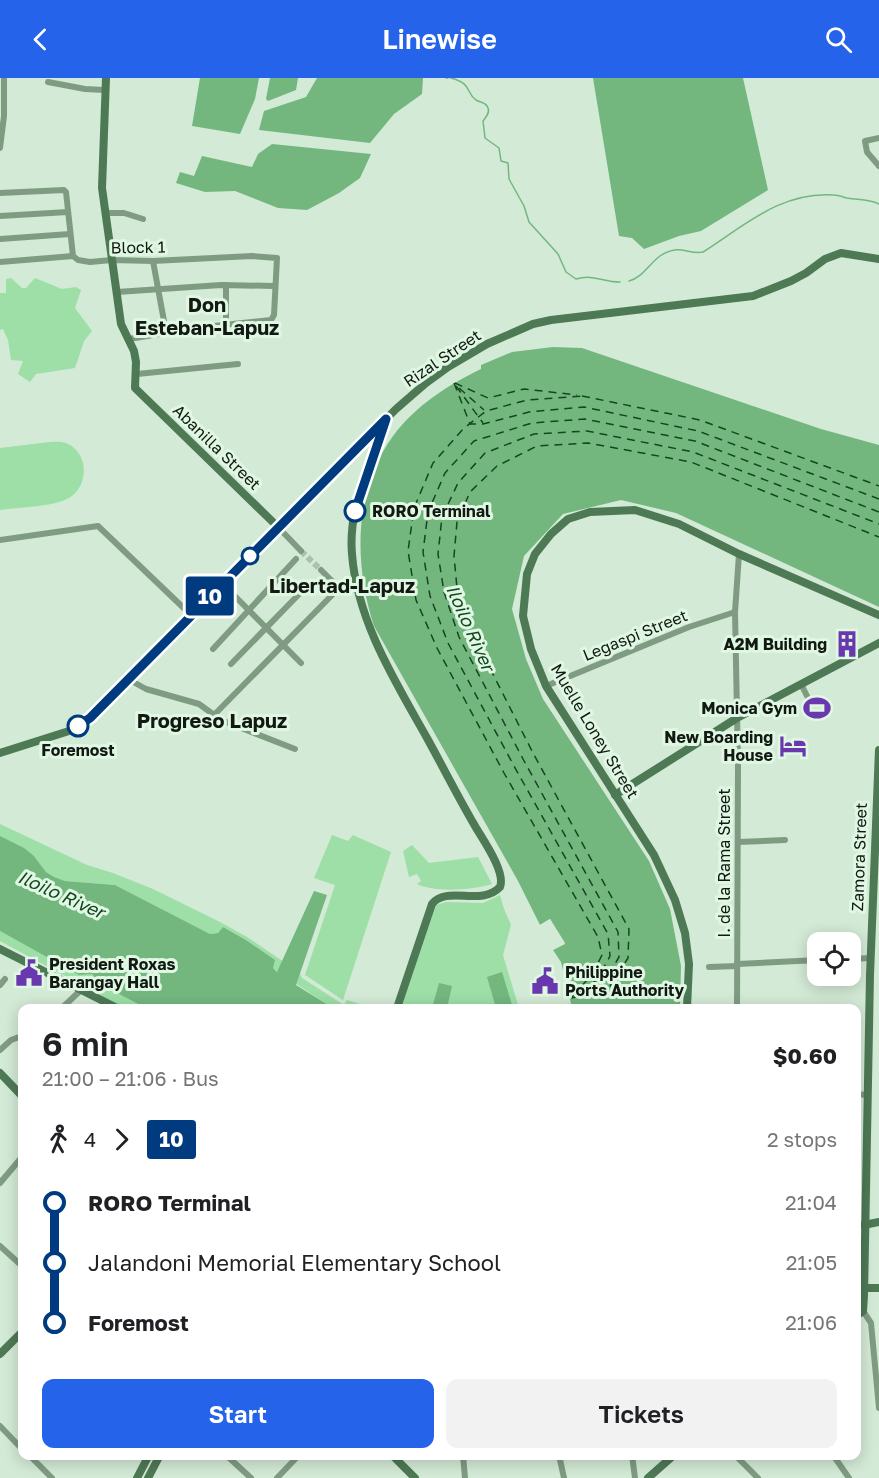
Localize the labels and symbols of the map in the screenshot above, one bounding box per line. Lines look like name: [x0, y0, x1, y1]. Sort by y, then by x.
street label: Block 1: [110, 237, 166, 257]
district label: Don Esteban-Lapuz: [135, 292, 279, 339]
street label: Rizal Street: [400, 325, 484, 391]
street label: Abanilla Street: [169, 400, 265, 494]
marker: RORO Terminal: [344, 500, 366, 522]
place label: RORO Terminal: [372, 501, 491, 521]
unlabelled marker: [241, 547, 259, 565]
district label: Libertad-Lapuz: [269, 573, 415, 597]
line badge: 10: [183, 576, 237, 616]
water label: Iloilo River: [442, 581, 501, 677]
street label: Legaspi Street: [580, 605, 690, 665]
building icon: A2M Building: [832, 629, 862, 659]
place label: A2M Building: [723, 634, 827, 654]
street label: Muelle Loney Street: [547, 660, 643, 802]
sports icon: Monica Gym: [802, 693, 832, 723]
place label: Monica Gym: [701, 698, 797, 718]
district label: Progreso Lapuz: [137, 708, 287, 732]
marker: Foremost: [67, 715, 89, 737]
place label: New Boarding House: [664, 727, 773, 765]
hotel icon: New Boarding House: [778, 731, 808, 761]
place label: Foremost: [41, 740, 115, 760]
street label: I. de la Rama Street: [714, 788, 734, 938]
street label: Zamora Street: [847, 802, 871, 912]
water label: Iloilo River: [15, 865, 111, 924]
place label: President Roxas Barangay Hall: [49, 954, 175, 992]
public building icon: President Roxas Barangay Hall: [14, 958, 44, 988]
place label: Philippine Ports Authority: [565, 962, 685, 1000]
public building icon: Philippine Ports Authority: [530, 966, 560, 996]

